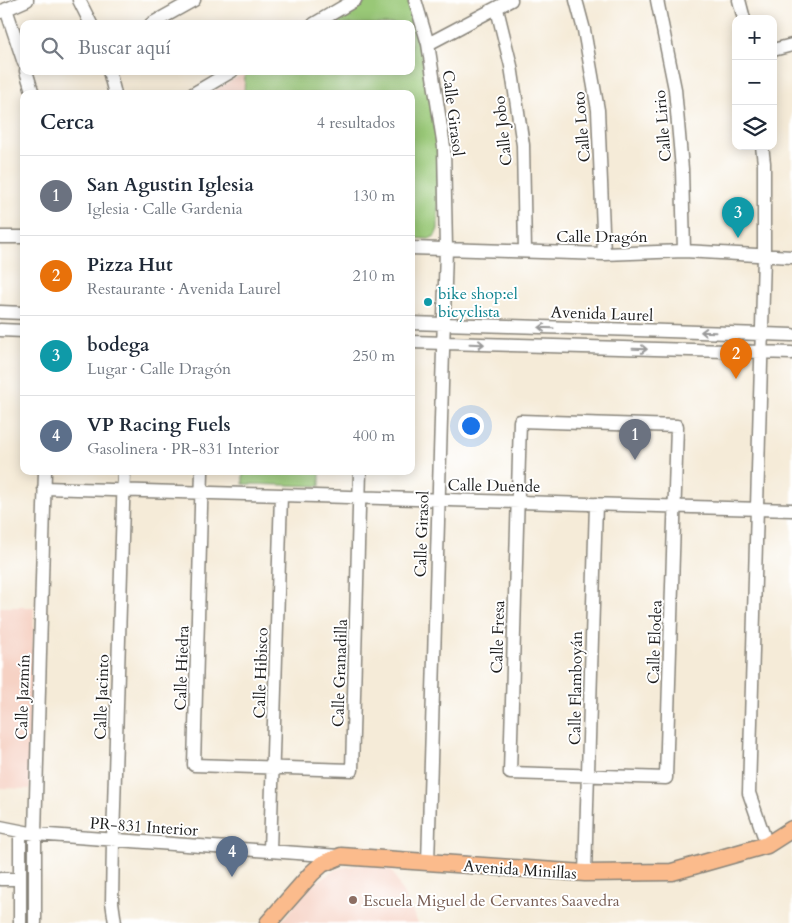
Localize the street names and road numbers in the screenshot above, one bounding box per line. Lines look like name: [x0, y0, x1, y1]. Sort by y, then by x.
street label: Calle Girasol: [437, 69, 469, 158]
street label: Calle Lirio: [649, 89, 677, 163]
street label: Calle Loto: [568, 90, 596, 163]
street label: Calle Jobo: [488, 95, 518, 167]
street label: Calle Dragón: [556, 226, 648, 248]
street label: Avenida Laurel: [550, 301, 654, 327]
street label: Calle Duende: [447, 474, 541, 498]
street label: Calle Girasol: [409, 490, 435, 578]
street label: Calle Fresa: [486, 600, 510, 674]
street label: Calle Elodea: [643, 600, 667, 684]
street label: Calle Granadilla: [327, 618, 353, 728]
street label: Calle Hiedra: [170, 625, 194, 711]
street label: Calle Hibisco: [248, 627, 274, 719]
street label: Calle Flamboyán: [564, 631, 588, 745]
street label: Calle Jacinto: [90, 653, 115, 740]
street label: Calle Jazmín: [11, 654, 35, 740]
street label: PR-831 Interior: [89, 812, 199, 842]
street label: Avenida Minillas: [462, 855, 577, 885]

